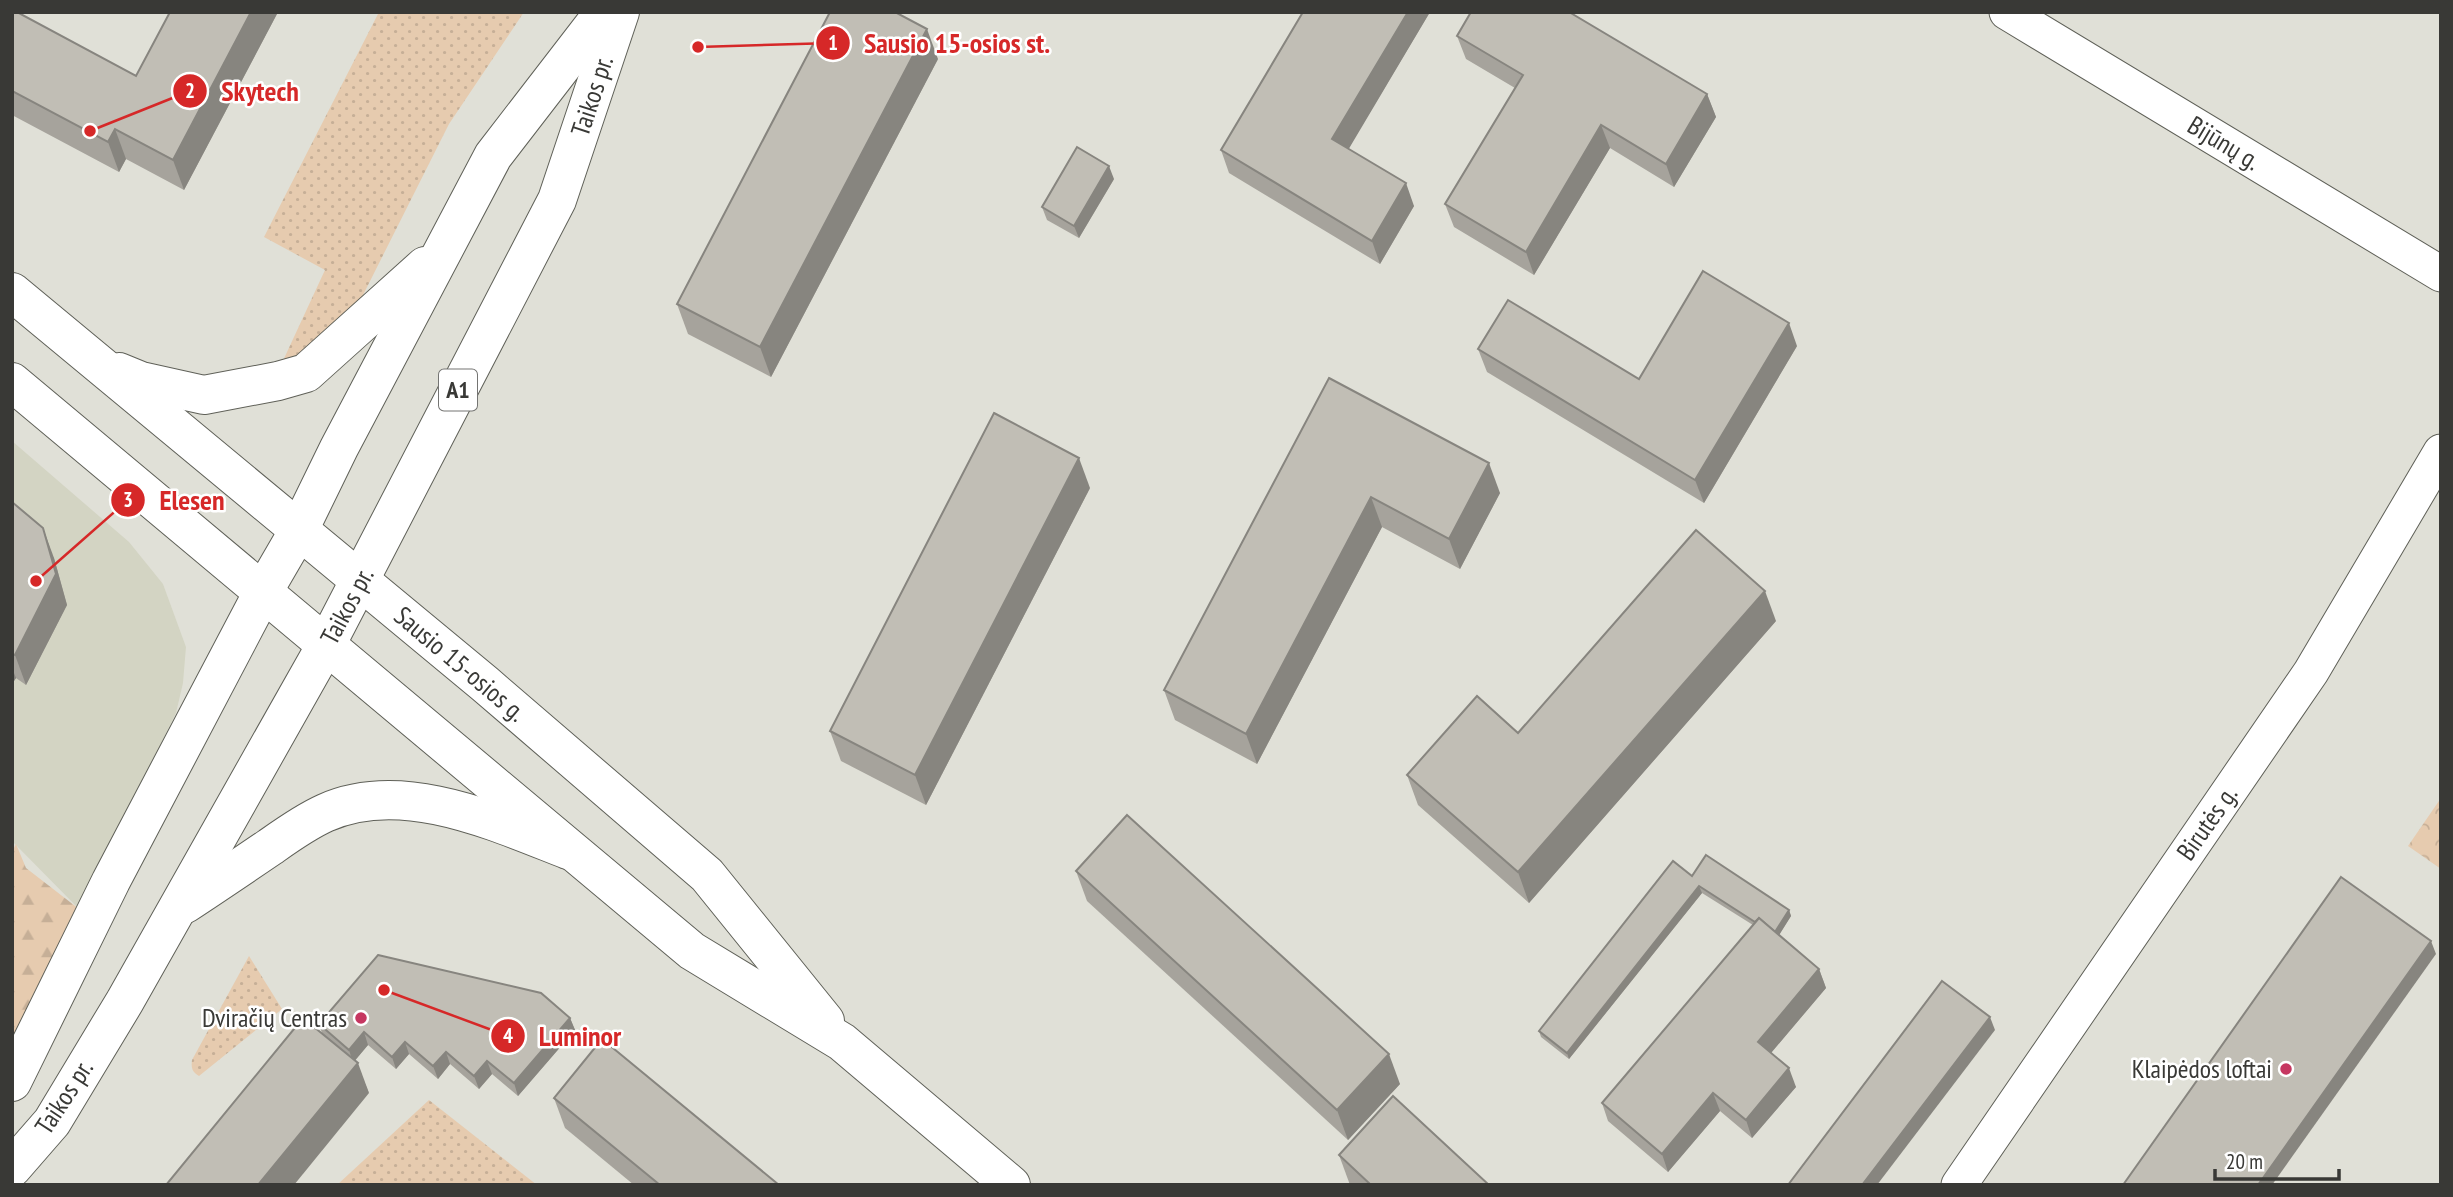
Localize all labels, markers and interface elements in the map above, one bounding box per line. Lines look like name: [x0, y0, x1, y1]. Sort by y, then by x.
callout: Sausio 15-osios st.: [815, 18, 1064, 67]
text: Sausio 15-osios st.: [864, 24, 1050, 61]
text: 1: [828, 29, 838, 56]
street label: Taikos pr.: [563, 52, 620, 140]
callout: Skytech: [172, 67, 313, 116]
text: Skytech: [221, 72, 299, 109]
text: 2: [185, 77, 195, 104]
street label: Bijūnų g.: [2182, 108, 2267, 177]
road number: A1: [439, 370, 477, 410]
callout: Elesen: [110, 476, 239, 525]
text: Elesen: [159, 481, 225, 518]
text: 3: [123, 486, 133, 513]
street label: Taikos pr.: [313, 562, 381, 650]
street label: Sausio 15-osios g.: [388, 599, 533, 728]
street label: Birutės g.: [2169, 779, 2244, 867]
place label: Dviračių Centras: [202, 1001, 347, 1034]
marker: Dviračių Centras: [353, 1010, 369, 1026]
callout: Luminor: [490, 1011, 636, 1060]
text: Luminor: [539, 1017, 622, 1054]
text: 4: [503, 1022, 513, 1049]
place label: Klaipėdos loftai: [2132, 1052, 2272, 1085]
street label: Taikos pr.: [27, 1053, 100, 1140]
marker: Klaipėdos loftai: [2278, 1061, 2294, 1077]
scale bar: [2215, 1138, 2339, 1182]
text: 20 m: [2226, 1148, 2263, 1175]

